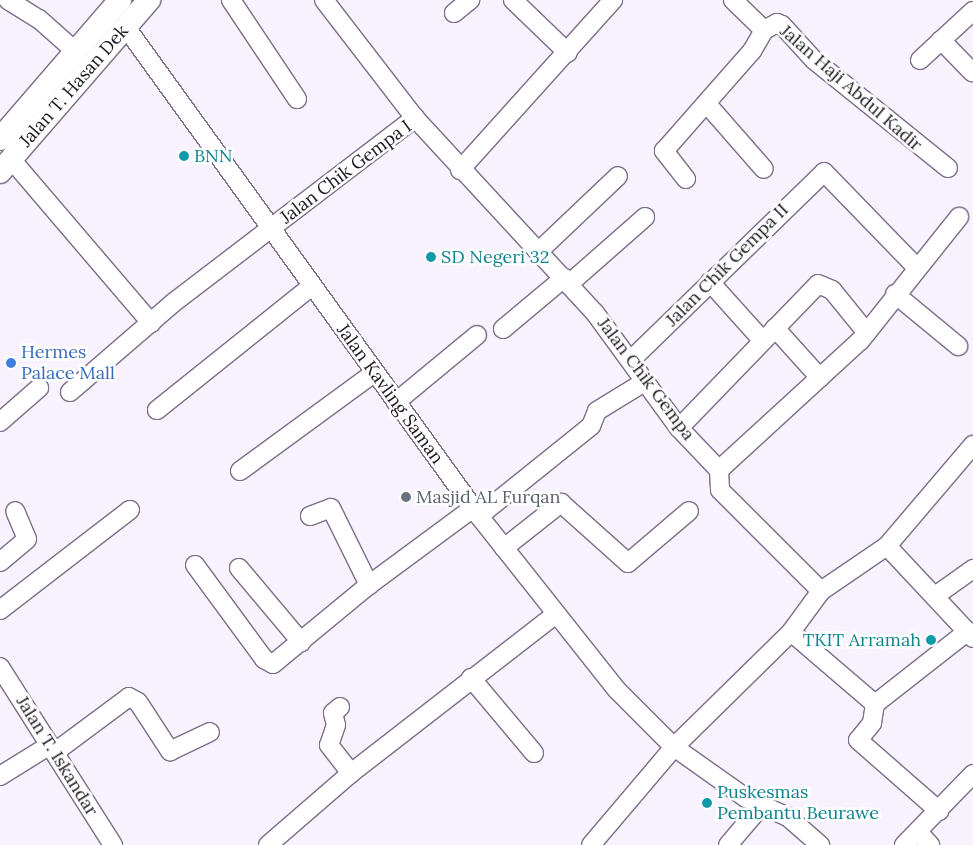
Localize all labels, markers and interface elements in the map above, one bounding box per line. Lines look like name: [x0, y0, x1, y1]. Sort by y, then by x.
street label: Jalan Haji Abdul Kadir: [775, 20, 927, 156]
street label: Jalan T. Hasan Dek: [15, 21, 133, 151]
street label: Jalan Chik Gempa I: [276, 116, 416, 228]
place label: BNN: [194, 145, 232, 167]
marker: BNN: [178, 150, 190, 162]
street label: Jalan Chik Gempa II: [661, 199, 793, 331]
place label: SD Negeri 32: [441, 246, 550, 268]
marker: SD Negeri 32: [425, 251, 437, 263]
street label: Jalan Chik Gempa: [593, 313, 699, 445]
street label: Jalan Kavling Saman: [332, 320, 448, 468]
place label: Hermes Palace Mall: [21, 342, 115, 384]
marker: Hermes Palace Mall: [5, 357, 17, 369]
place label: Masjid AL Furqan: [416, 486, 560, 508]
marker: Masjid AL Furqan: [400, 491, 412, 503]
place label: TKIT Arramah: [803, 629, 921, 651]
marker: TKIT Arramah: [925, 634, 937, 646]
street label: Jalan T. Iskandar: [11, 692, 103, 820]
place label: Puskesmas Pembantu Beurawe: [717, 782, 879, 824]
marker: Puskesmas Pembantu Beurawe: [701, 797, 713, 809]

